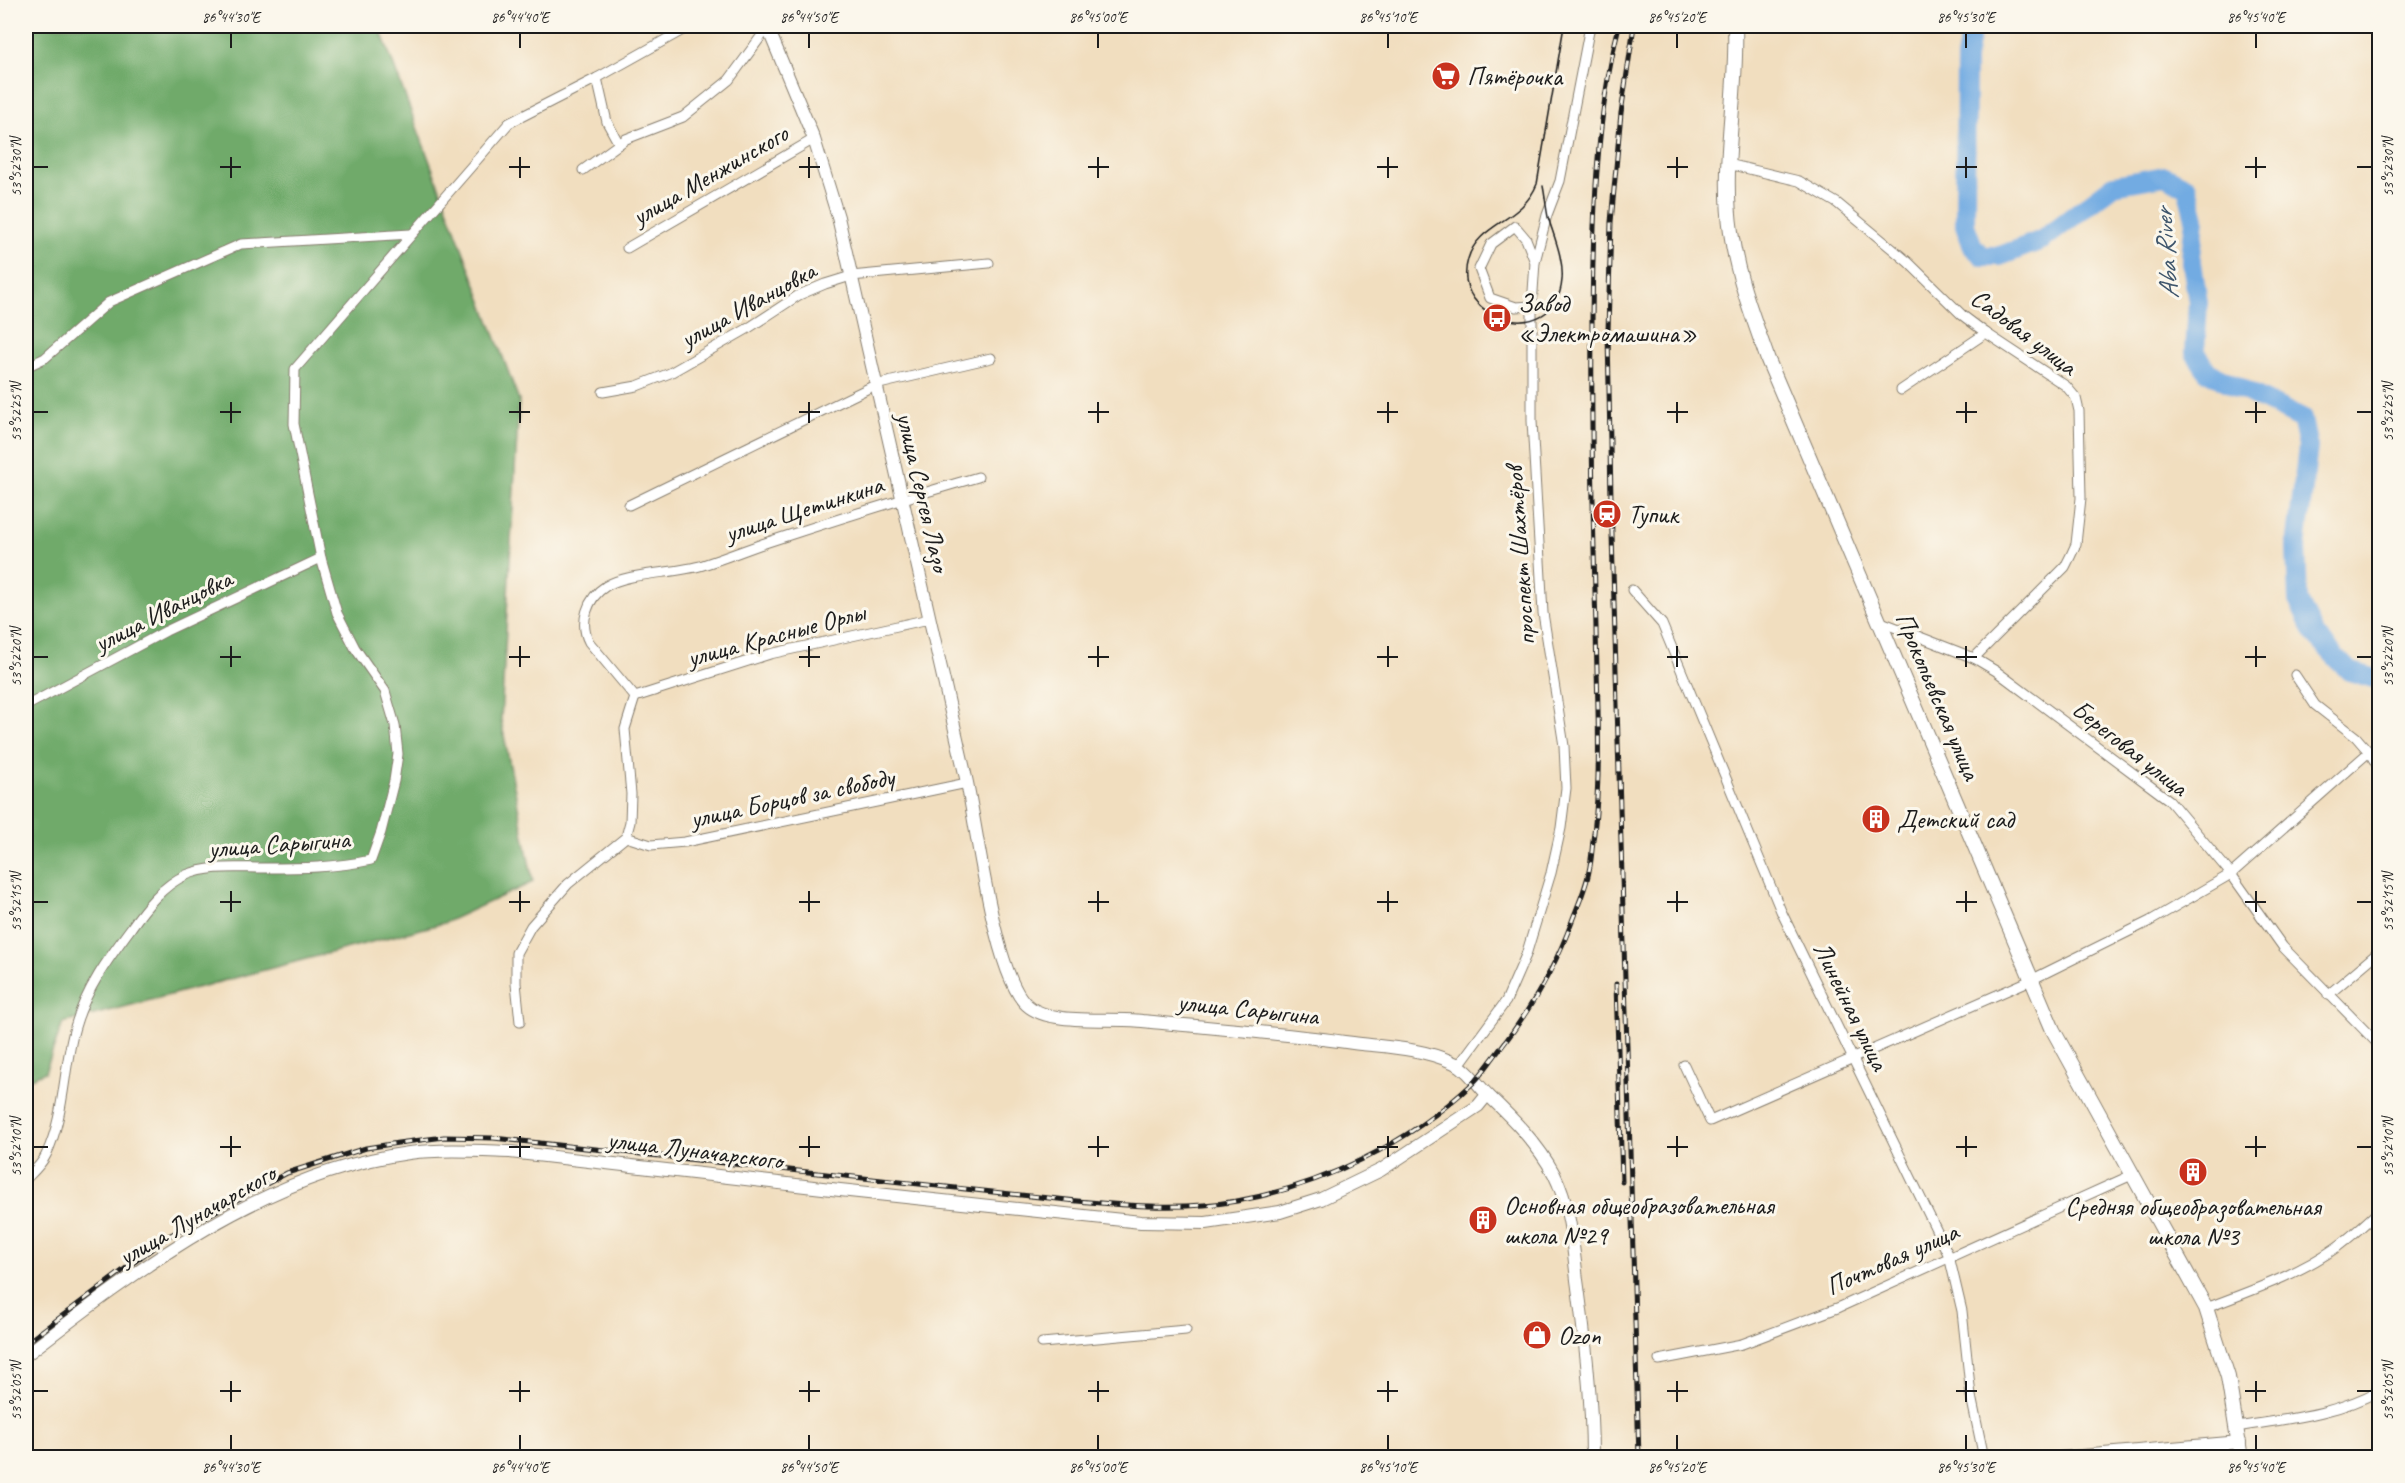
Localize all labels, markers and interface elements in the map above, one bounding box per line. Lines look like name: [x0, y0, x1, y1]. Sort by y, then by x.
text: 86°44'30"E: [202, 8, 262, 27]
text: 86°44'40"E: [491, 8, 551, 27]
text: 86°44'50"E: [780, 8, 840, 27]
text: 86°45'00"E: [1069, 8, 1129, 27]
text: 86°45'10"E: [1359, 8, 1419, 27]
text: 86°45'20"E: [1648, 8, 1708, 27]
text: 86°45'30"E: [1937, 8, 1997, 27]
text: 86°45'40"E: [2227, 8, 2287, 27]
supermarket icon: Пятёрочка: [1430, 60, 1462, 92]
place label: Пятёрочка: [1467, 60, 1564, 93]
street label: улица Менжинского: [624, 116, 796, 234]
text: 53°52'30"N: [7, 134, 26, 197]
text: 53°52'30"N: [2379, 134, 2398, 197]
water label: Aba River: [2146, 203, 2186, 300]
street label: улица Иванцовка: [673, 253, 824, 357]
street label: Садовая улица: [1964, 281, 2085, 384]
place label: Завод «Электромашина»: [1518, 287, 1697, 350]
bus stop icon: Завод «Электромашина»: [1481, 302, 1513, 334]
text: 53°52'25"N: [7, 379, 26, 442]
text: 53°52'25"N: [2379, 379, 2398, 442]
street label: улица Сергея Лазо: [888, 407, 958, 578]
street label: проспект Шахтёров: [1497, 461, 1543, 647]
street label: улица Щетинкина: [719, 467, 889, 551]
station icon: Тупик: [1591, 498, 1623, 530]
place label: Тупик: [1628, 498, 1680, 531]
street label: улица Иванцовка: [87, 561, 239, 661]
street label: улица Красные Орлы: [682, 595, 871, 675]
street label: Прокопьевская улица: [1888, 607, 1989, 786]
text: 53°52'20"N: [7, 624, 26, 687]
text: 53°52'20"N: [2379, 624, 2398, 687]
street label: Береговая улица: [2065, 692, 2196, 804]
street label: улица Борцов за свободу: [685, 760, 899, 836]
building icon: Детский сад: [1860, 803, 1892, 835]
place label: Детский сад: [1897, 803, 2016, 836]
street label: улица Сарыгина: [205, 822, 352, 866]
text: 53°52'15"N: [7, 869, 26, 932]
text: 53°52'15"N: [2379, 869, 2398, 932]
street label: Линейная улица: [1806, 936, 1897, 1077]
street label: улица Сарыгина: [1174, 985, 1322, 1033]
text: 53°52'10"N: [7, 1114, 26, 1177]
text: 53°52'10"N: [2379, 1114, 2398, 1177]
street label: улица Луначарского: [604, 1123, 787, 1177]
street label: улица Луначарского: [111, 1155, 284, 1274]
building icon: Средняя общеобразовательная школа №3: [2177, 1156, 2209, 1188]
place label: Основная общеобразовательная школа №29: [1504, 1189, 1776, 1252]
place label: Средняя общеобразовательная школа №3: [2065, 1190, 2323, 1253]
building icon: Основная общеобразовательная школа №29: [1467, 1204, 1499, 1236]
street label: Почтовая улица: [1821, 1214, 1965, 1303]
shop icon: Ozon: [1521, 1319, 1553, 1351]
place label: Ozon: [1558, 1319, 1601, 1352]
text: 53°52'05"N: [7, 1358, 26, 1421]
text: 53°52'05"N: [2379, 1358, 2398, 1421]
text: 86°44'30"E: [202, 1458, 262, 1477]
text: 86°44'40"E: [491, 1458, 551, 1477]
text: 86°44'50"E: [780, 1458, 840, 1477]
text: 86°45'00"E: [1069, 1458, 1129, 1477]
text: 86°45'10"E: [1359, 1458, 1419, 1477]
text: 86°45'20"E: [1648, 1458, 1708, 1477]
text: 86°45'30"E: [1937, 1458, 1997, 1477]
text: 86°45'40"E: [2227, 1458, 2287, 1477]

